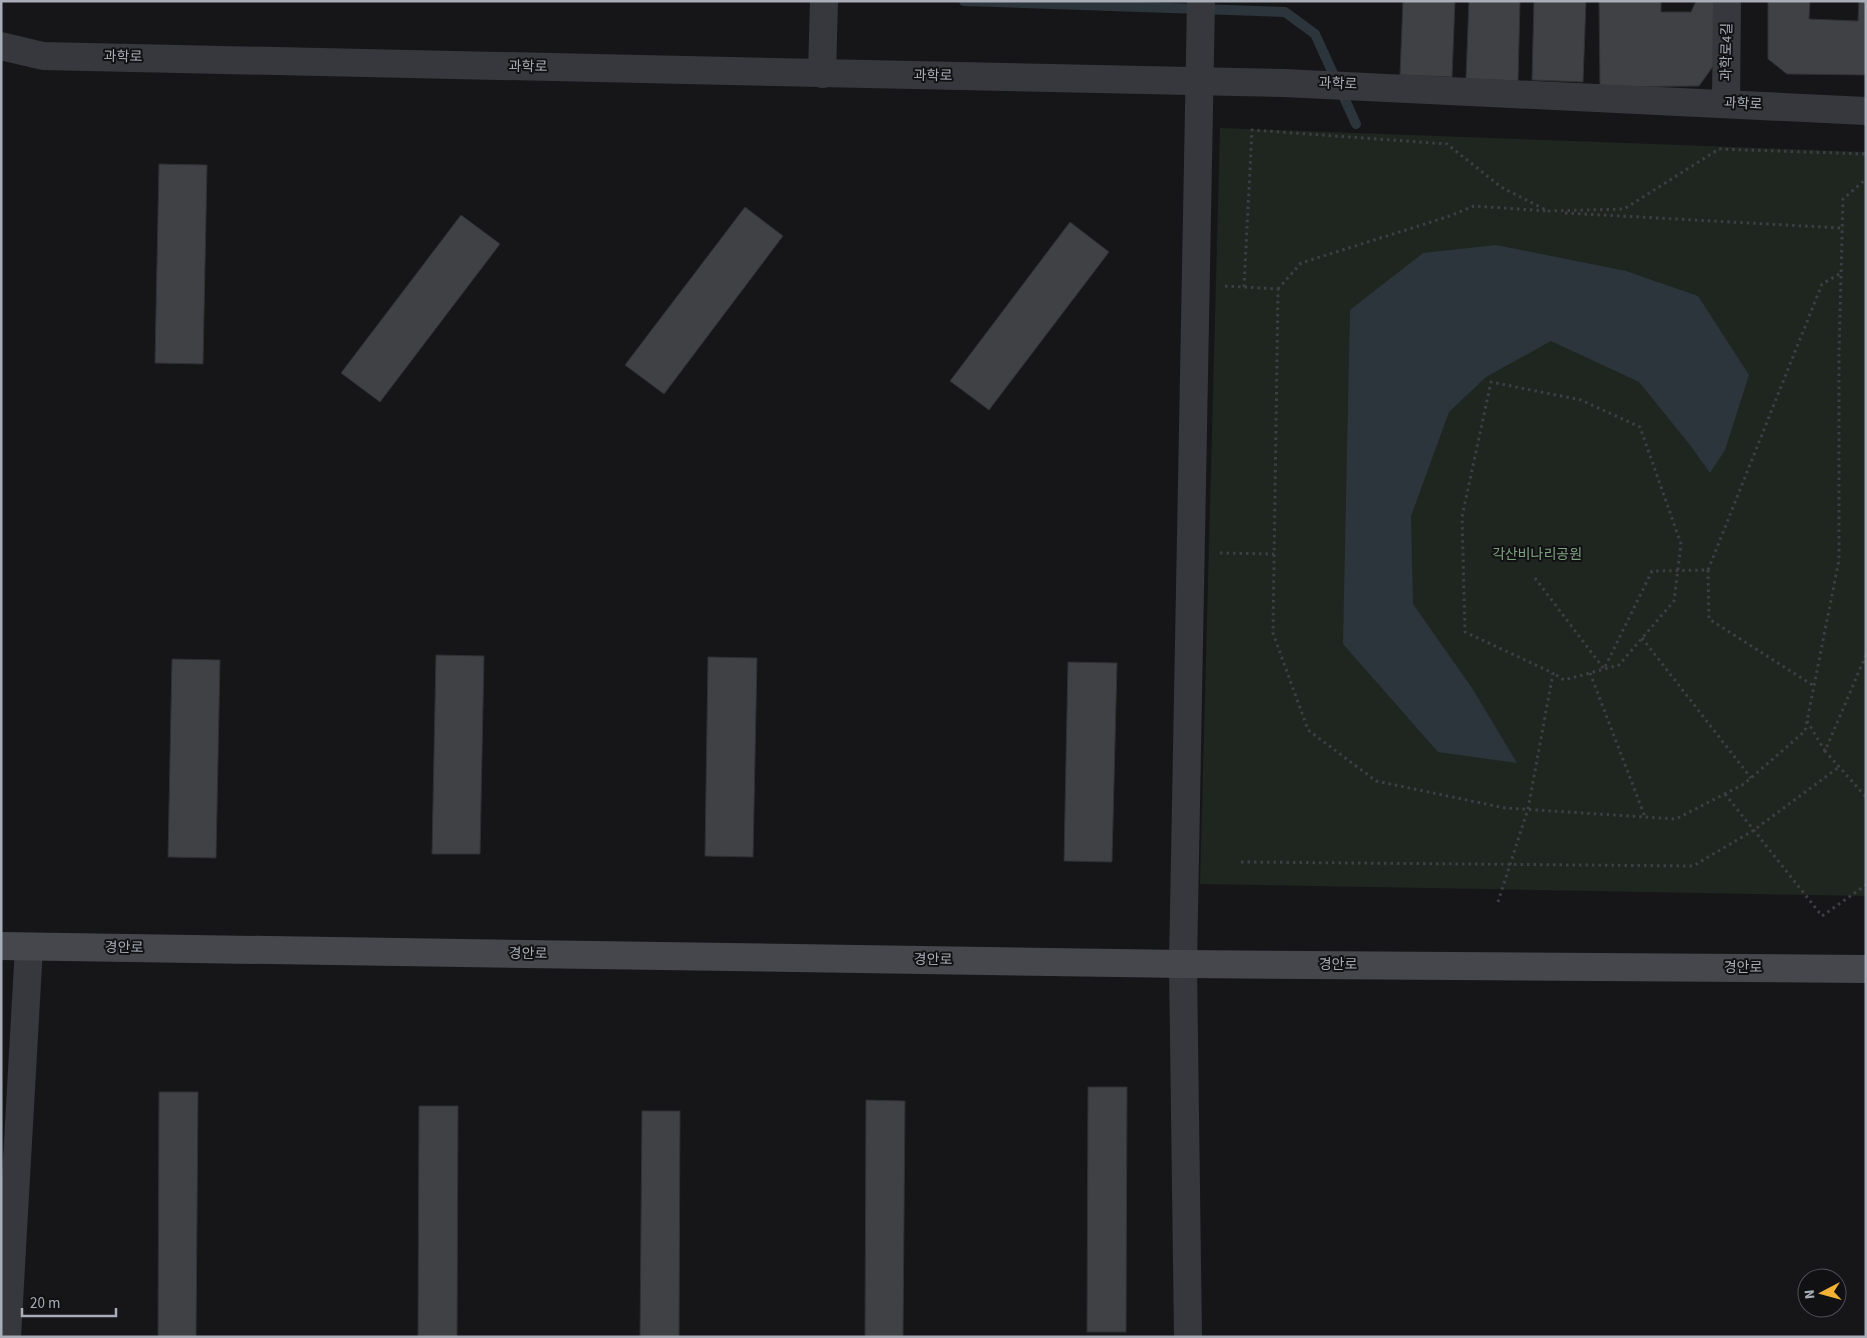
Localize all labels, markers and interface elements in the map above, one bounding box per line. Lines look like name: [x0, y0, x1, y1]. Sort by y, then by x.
street label: 과학로4길: [1716, 23, 1738, 81]
street label: 과학로: [104, 47, 143, 67]
street label: 과학로: [509, 57, 548, 77]
street label: 과학로: [914, 66, 953, 86]
street label: 과학로: [1318, 73, 1358, 95]
street label: 과학로: [1723, 93, 1763, 115]
park label: 각산비나리공원: [1492, 545, 1582, 565]
street label: 경안로: [105, 938, 144, 958]
street label: 경안로: [509, 944, 548, 964]
street label: 경안로: [914, 950, 953, 970]
street label: 경안로: [1319, 955, 1357, 975]
street label: 경안로: [1724, 958, 1762, 978]
north arrow: [1797, 1268, 1847, 1318]
scale bar: [22, 1286, 116, 1318]
text: N: [1800, 1289, 1820, 1300]
text: 20 m: [30, 1293, 60, 1314]

